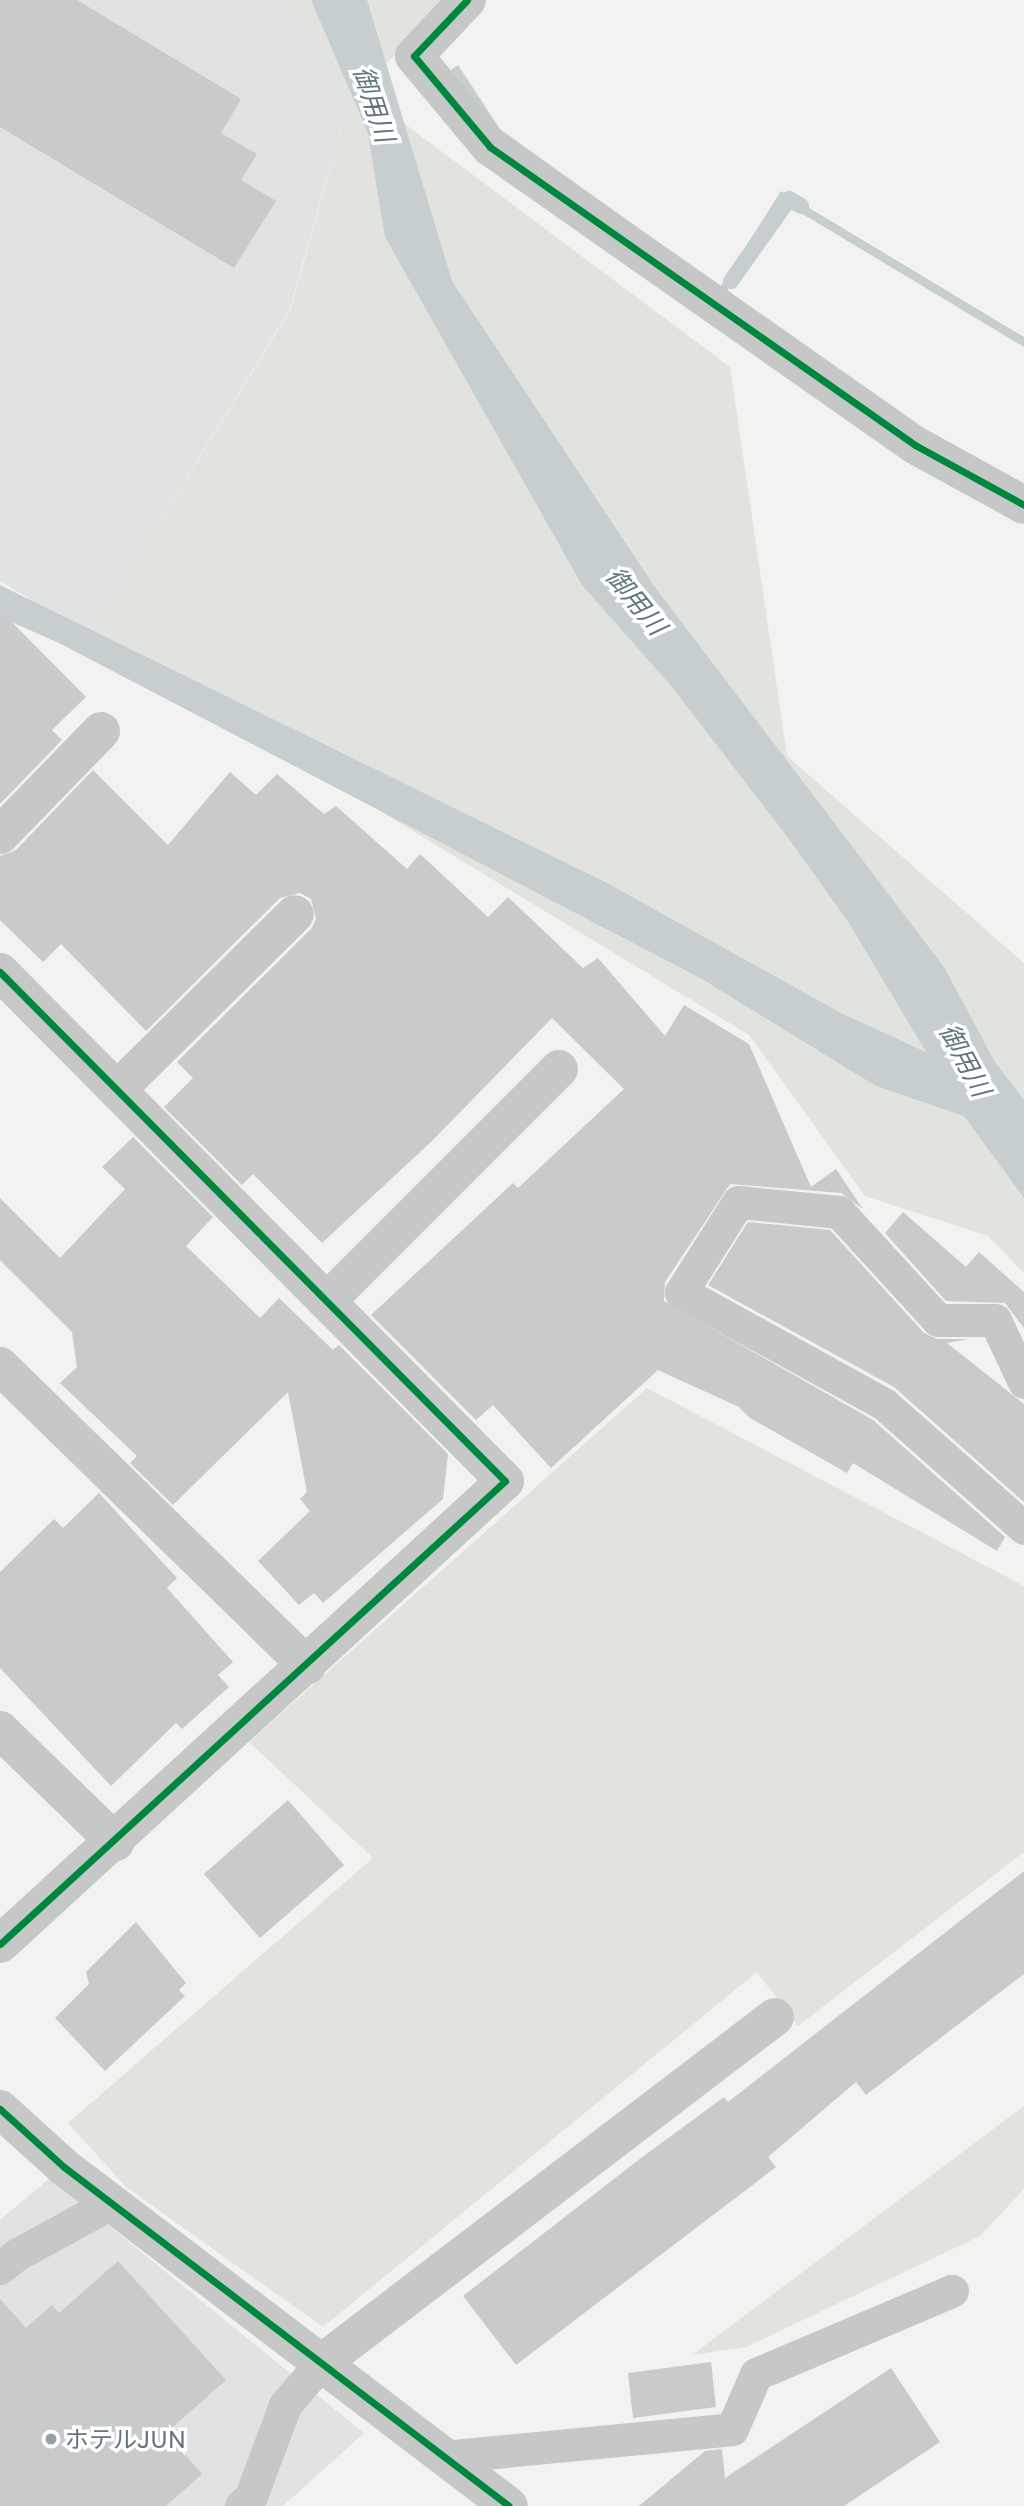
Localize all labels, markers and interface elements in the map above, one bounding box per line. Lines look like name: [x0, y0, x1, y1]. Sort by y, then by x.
water label: 御用川: [347, 62, 401, 146]
water label: 御用川: [599, 561, 673, 641]
water label: 御用川: [933, 1018, 997, 1102]
place label: ホテルJUN: [65, 2425, 186, 2453]
marker: ホテルJUN: [43, 2431, 59, 2447]

